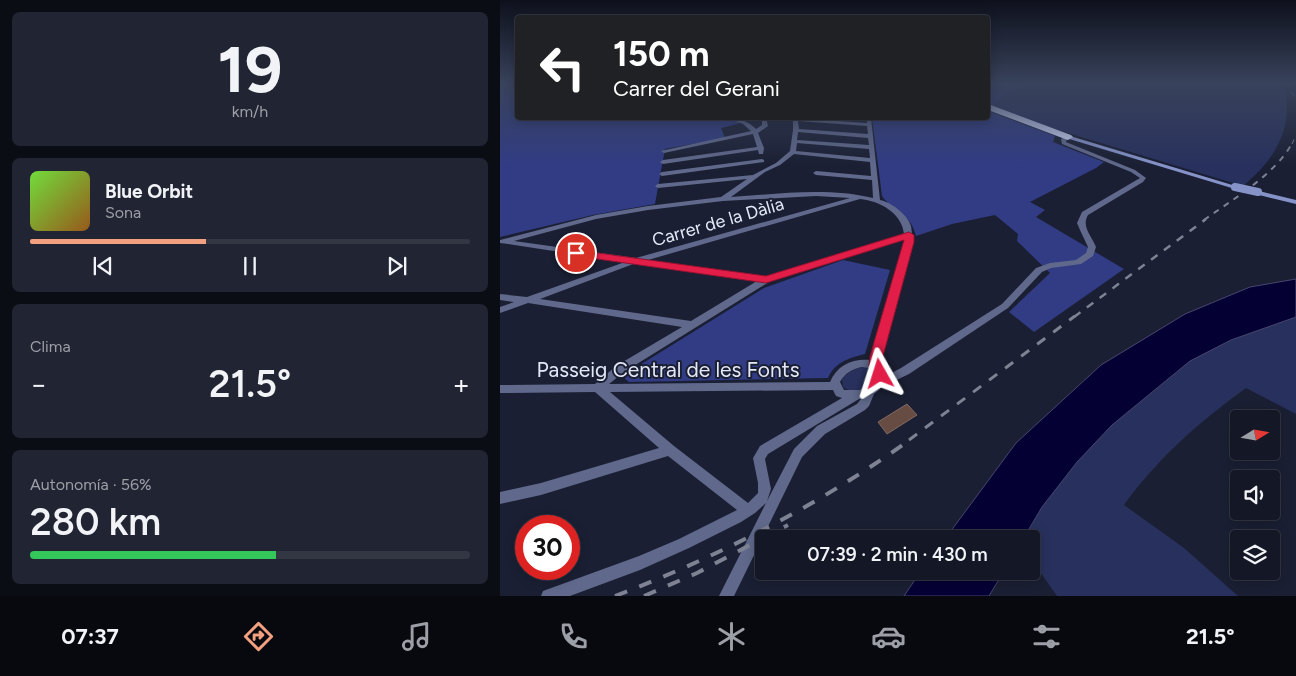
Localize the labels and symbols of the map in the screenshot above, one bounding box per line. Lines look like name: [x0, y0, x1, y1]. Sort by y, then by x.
street label: Carrer de la Dàlia: [650, 193, 786, 251]
pin: [555, 232, 597, 274]
position arrow: [853, 347, 905, 399]
street label: Passeig Central de les Fonts: [537, 357, 799, 382]
north arrow: [1230, 410, 1280, 460]
speed limit sign: 30: [515, 515, 580, 580]

